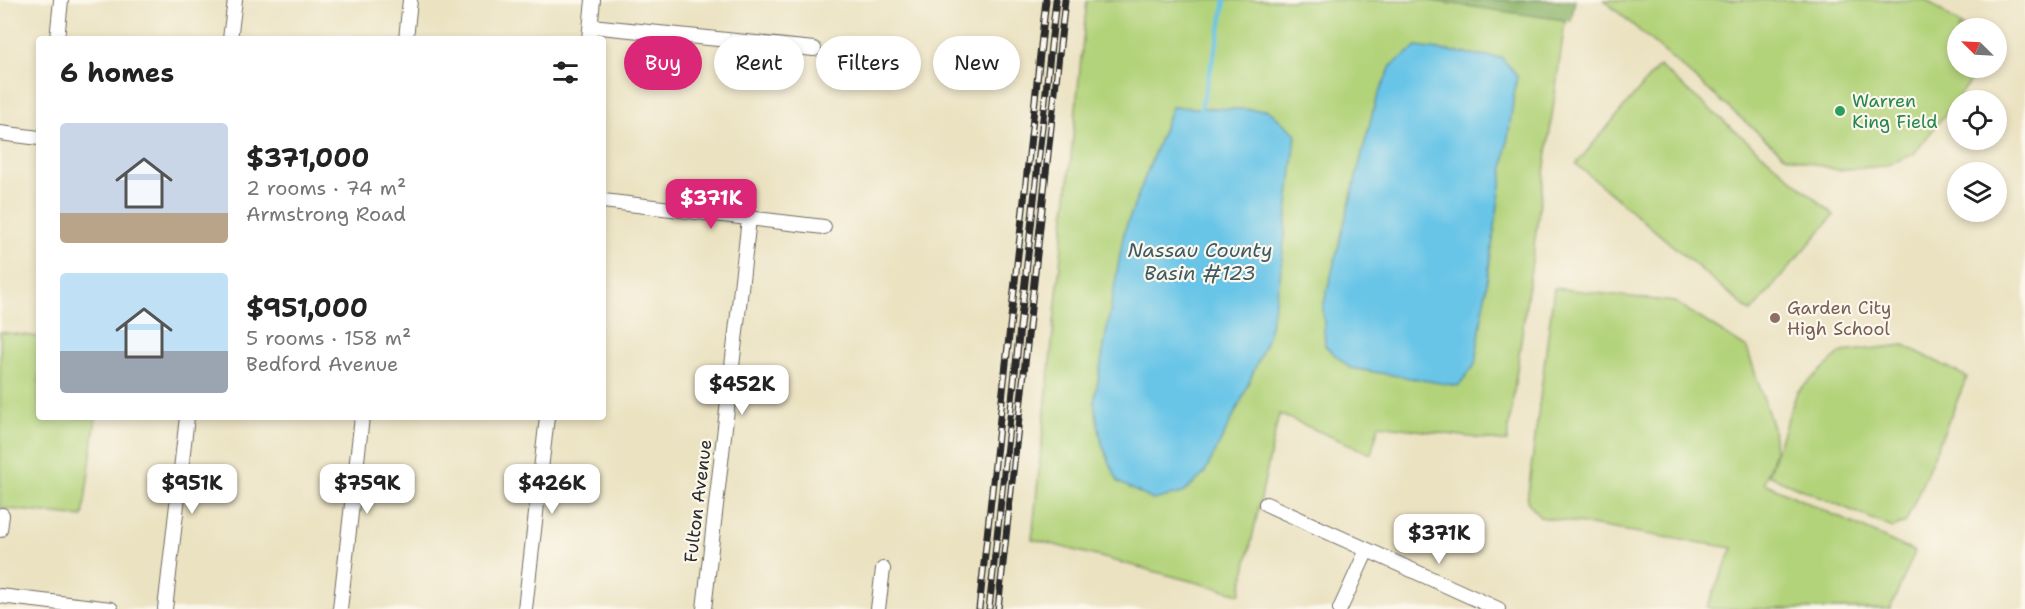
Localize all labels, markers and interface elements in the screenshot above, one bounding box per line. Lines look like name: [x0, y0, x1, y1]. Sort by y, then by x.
north arrow: [1947, 18, 2007, 78]
map controls: [1947, 18, 2007, 222]
chip: Buy: [624, 36, 702, 90]
chip: Rent: [714, 36, 804, 90]
chip: Filters: [816, 36, 921, 90]
chip: New: [933, 36, 1020, 90]
text: 6 homes: [60, 55, 174, 90]
icon: filters: [549, 56, 582, 89]
place label: Warren King Field: [1852, 89, 1938, 134]
button: locate: [1947, 90, 2007, 150]
marker: Warren King Field: [1833, 104, 1847, 118]
text: $371,000: [246, 140, 370, 175]
icon: home: [108, 147, 180, 219]
button: layers: [1947, 162, 2007, 222]
text: 2 rooms · 74 m²: [246, 175, 406, 201]
pin: $371K: [669, 179, 753, 230]
text: $371K: [680, 185, 742, 211]
text: Armstrong Road: [246, 201, 406, 227]
water label: Nassau County Basin #123: [1128, 237, 1272, 286]
text: $951,000: [246, 290, 368, 325]
place label: Garden City High School: [1787, 296, 1891, 341]
icon: home: [108, 297, 180, 369]
marker: Garden City High School: [1768, 311, 1782, 325]
text: 5 rooms · 158 m²: [246, 325, 411, 351]
text: Bedford Avenue: [246, 351, 398, 377]
pin: $452K: [700, 365, 784, 416]
text: $452K: [709, 371, 775, 397]
street label: Fulton Avenue: [679, 438, 717, 564]
pin: $951K: [150, 464, 234, 515]
pin: $759K: [325, 464, 409, 515]
pin: $426K: [510, 464, 594, 515]
text: $951K: [161, 470, 223, 496]
text: $759K: [334, 470, 400, 496]
text: $426K: [518, 470, 586, 496]
pin: $371K: [1397, 514, 1481, 565]
text: $371K: [1408, 520, 1470, 546]

